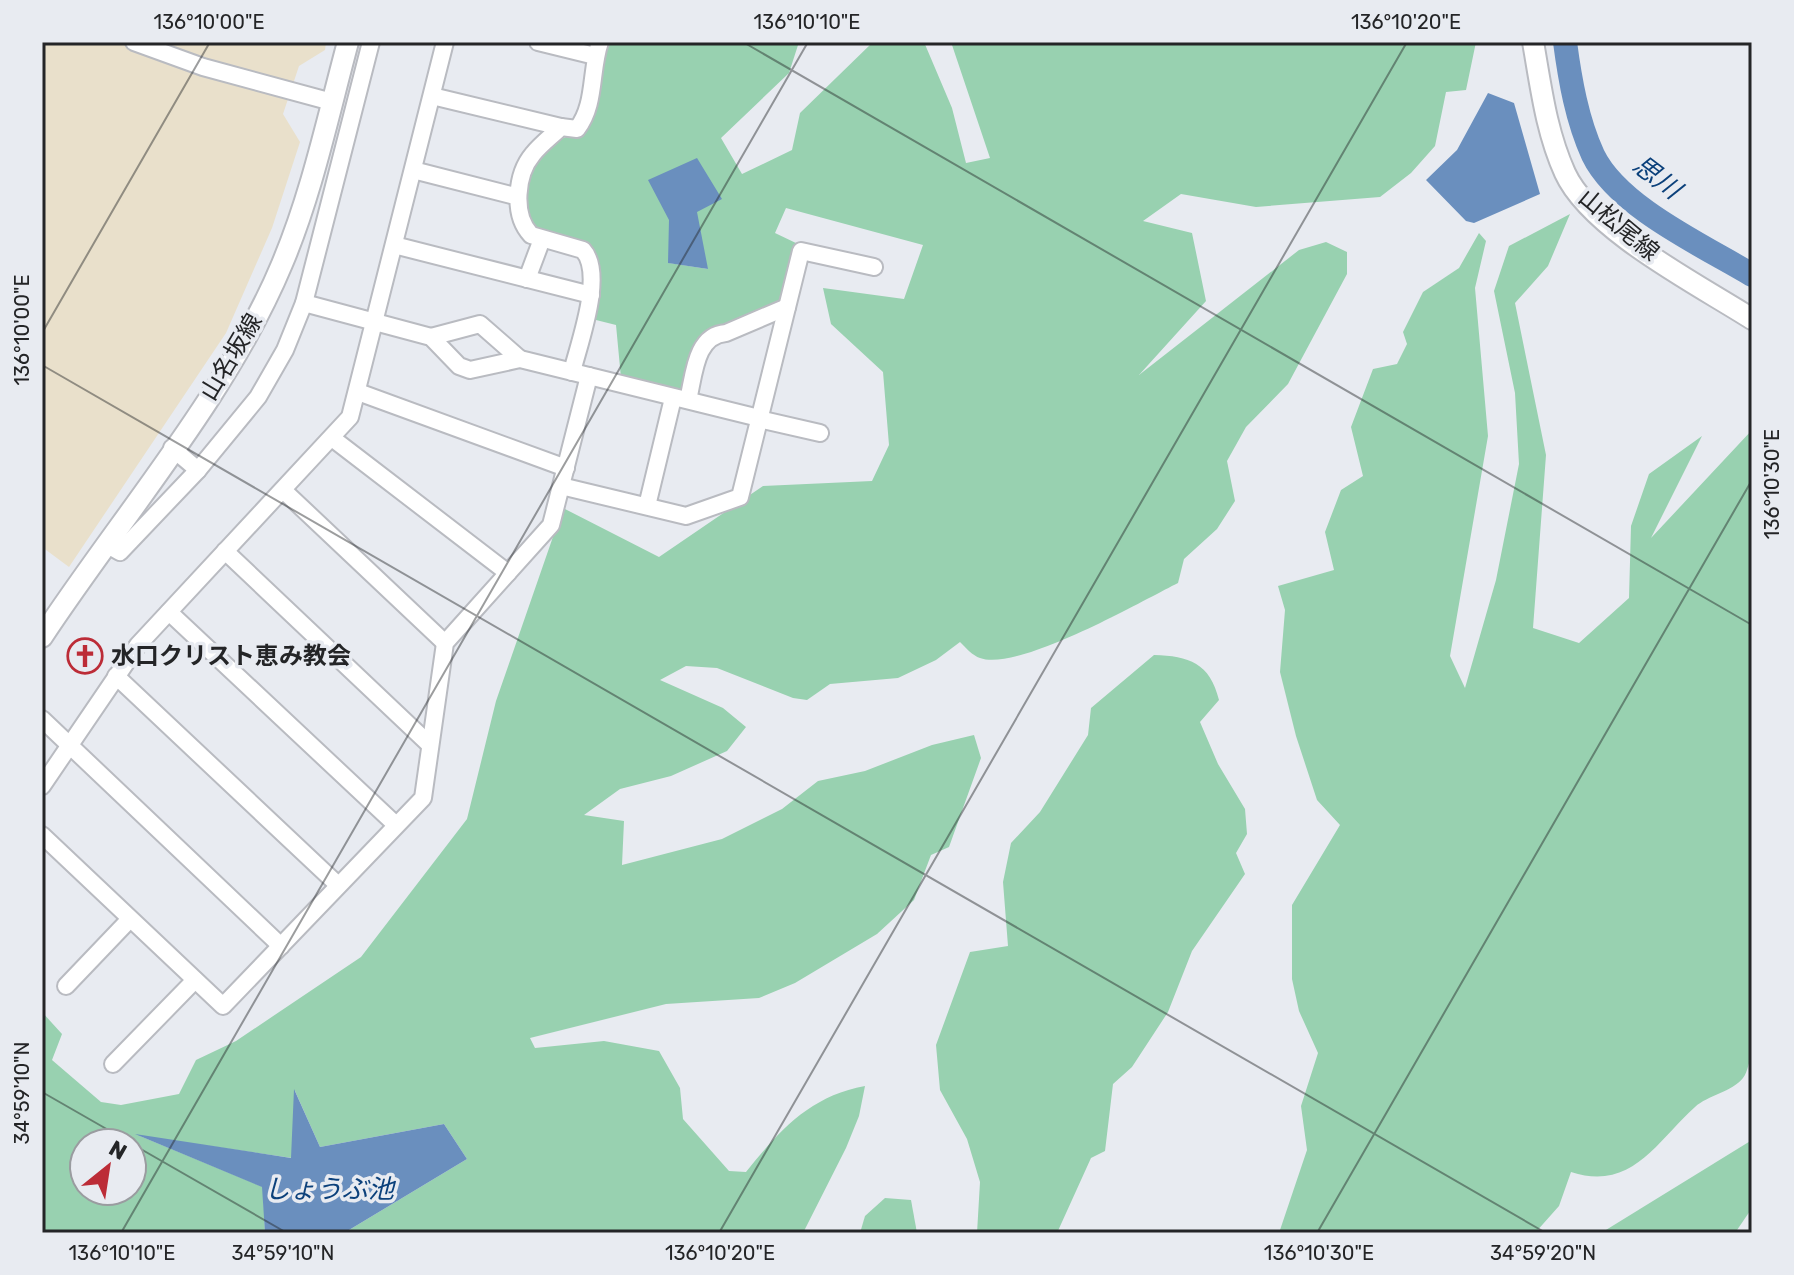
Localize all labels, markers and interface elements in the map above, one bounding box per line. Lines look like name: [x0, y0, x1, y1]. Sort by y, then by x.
text: 136°10'00"E: [153, 10, 265, 34]
text: 136°10'10"E: [754, 10, 860, 34]
text: 136°10'20"E: [1351, 10, 1461, 34]
water label: 思川: [1627, 149, 1689, 207]
street label: 山松尾線: [1573, 183, 1665, 267]
text: 136°10'00"E: [10, 274, 34, 386]
street label: 山名坂線: [194, 309, 268, 405]
text: 136°10'30"E: [1760, 429, 1784, 539]
church icon: 水口クリスト恵み教会: [66, 637, 104, 675]
place label: 水口クリスト恵み教会: [111, 642, 351, 670]
text: 34°59'10"N: [10, 1042, 34, 1144]
north arrow: [68, 1127, 148, 1207]
text: N: [104, 1134, 131, 1166]
water label: しょうぶ池: [264, 1174, 397, 1205]
text: 136°10'10"E: [69, 1241, 175, 1265]
text: 34°59'10"N: [232, 1241, 334, 1265]
text: 136°10'20"E: [665, 1241, 775, 1265]
text: 136°10'30"E: [1264, 1241, 1374, 1265]
text: 34°59'20"N: [1490, 1241, 1596, 1265]

